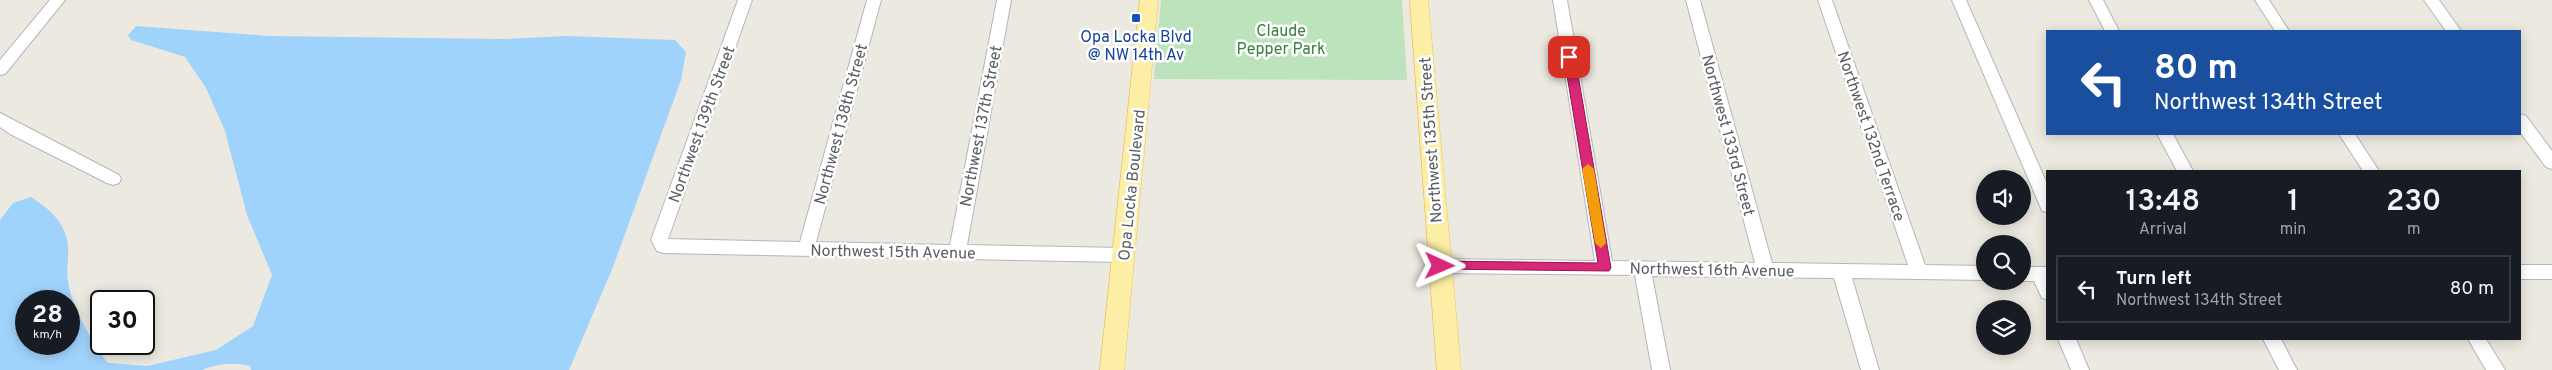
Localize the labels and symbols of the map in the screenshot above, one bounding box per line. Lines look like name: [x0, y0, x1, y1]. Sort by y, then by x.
marker: Opa Locka Blvd @ NW 14th Av: [1130, 12, 1142, 24]
park label: Claude Pepper Park: [1237, 22, 1325, 60]
place label: Opa Locka Blvd @ NW 14th Av: [1080, 28, 1192, 66]
pin: [1548, 36, 1590, 78]
street label: Northwest 138th Street: [811, 42, 873, 207]
street label: Northwest 139th Street: [665, 43, 741, 206]
street label: Northwest 137th Street: [957, 44, 1007, 209]
street label: Northwest 132nd Terrace: [1832, 49, 1909, 224]
street label: Northwest 133rd Street: [1696, 53, 1758, 218]
street label: Northwest 135th Street: [1416, 56, 1448, 223]
street label: Opa Locka Boulevard: [1115, 109, 1151, 262]
position arrow: [1413, 239, 1465, 291]
street label: Northwest 15th Avenue: [810, 242, 976, 264]
street label: Northwest 16th Avenue: [1629, 260, 1795, 282]
speed limit sign: 30: [90, 290, 155, 355]

